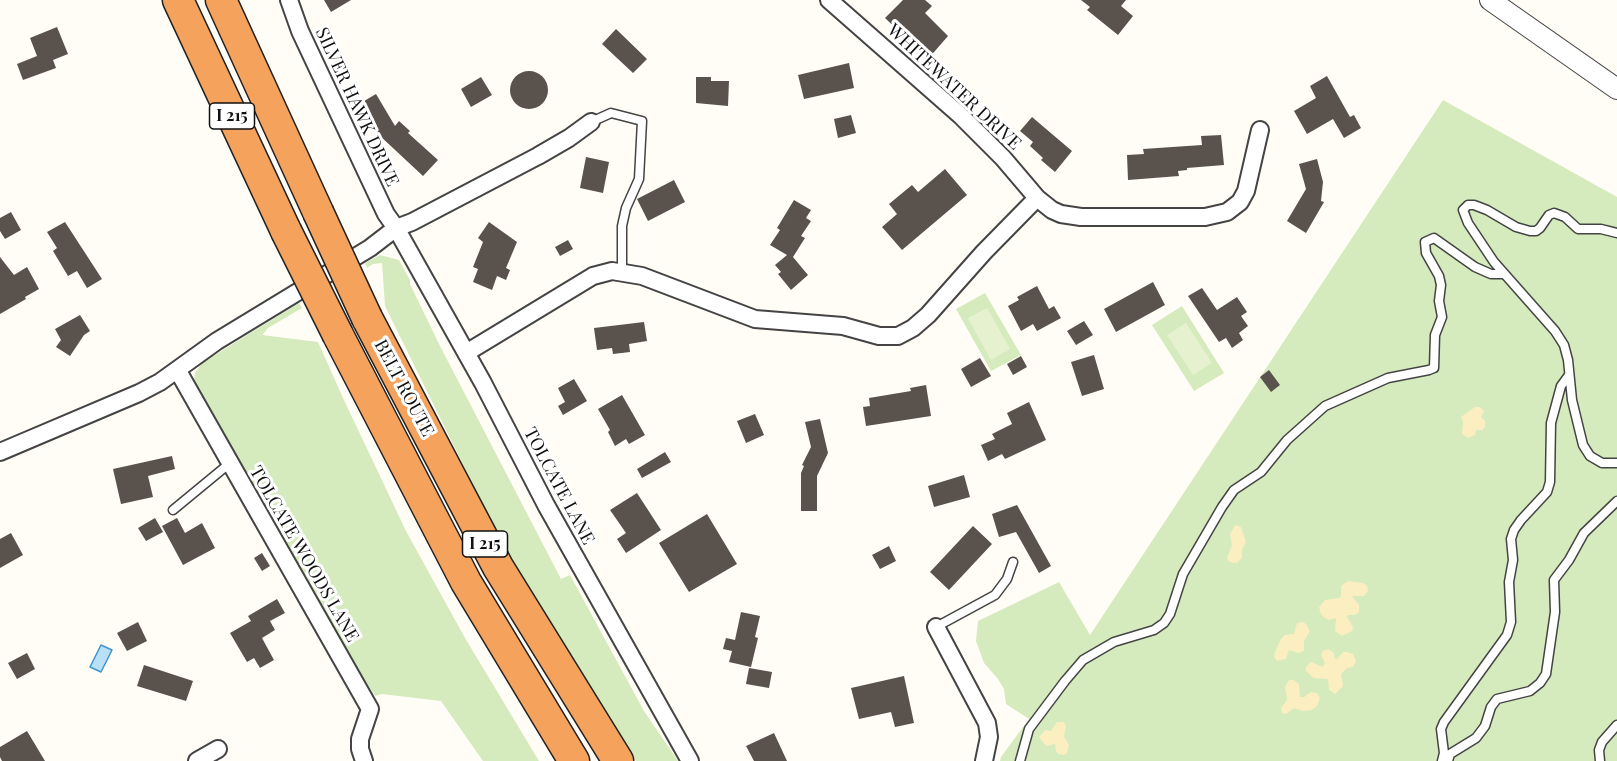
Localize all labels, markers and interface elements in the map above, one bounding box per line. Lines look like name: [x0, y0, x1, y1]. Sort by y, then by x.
street label: WHITEWATER DRIVE: [883, 19, 1025, 155]
street label: SILVER HAWK DRIVE: [311, 24, 403, 190]
road number: I 215: [210, 103, 254, 129]
street label: BELT ROUTE: [370, 336, 438, 440]
street label: TOLCATE LANE: [519, 424, 599, 548]
street label: TOLCATE WOODS LANE: [245, 462, 363, 646]
road number: I 215: [462, 531, 508, 557]

